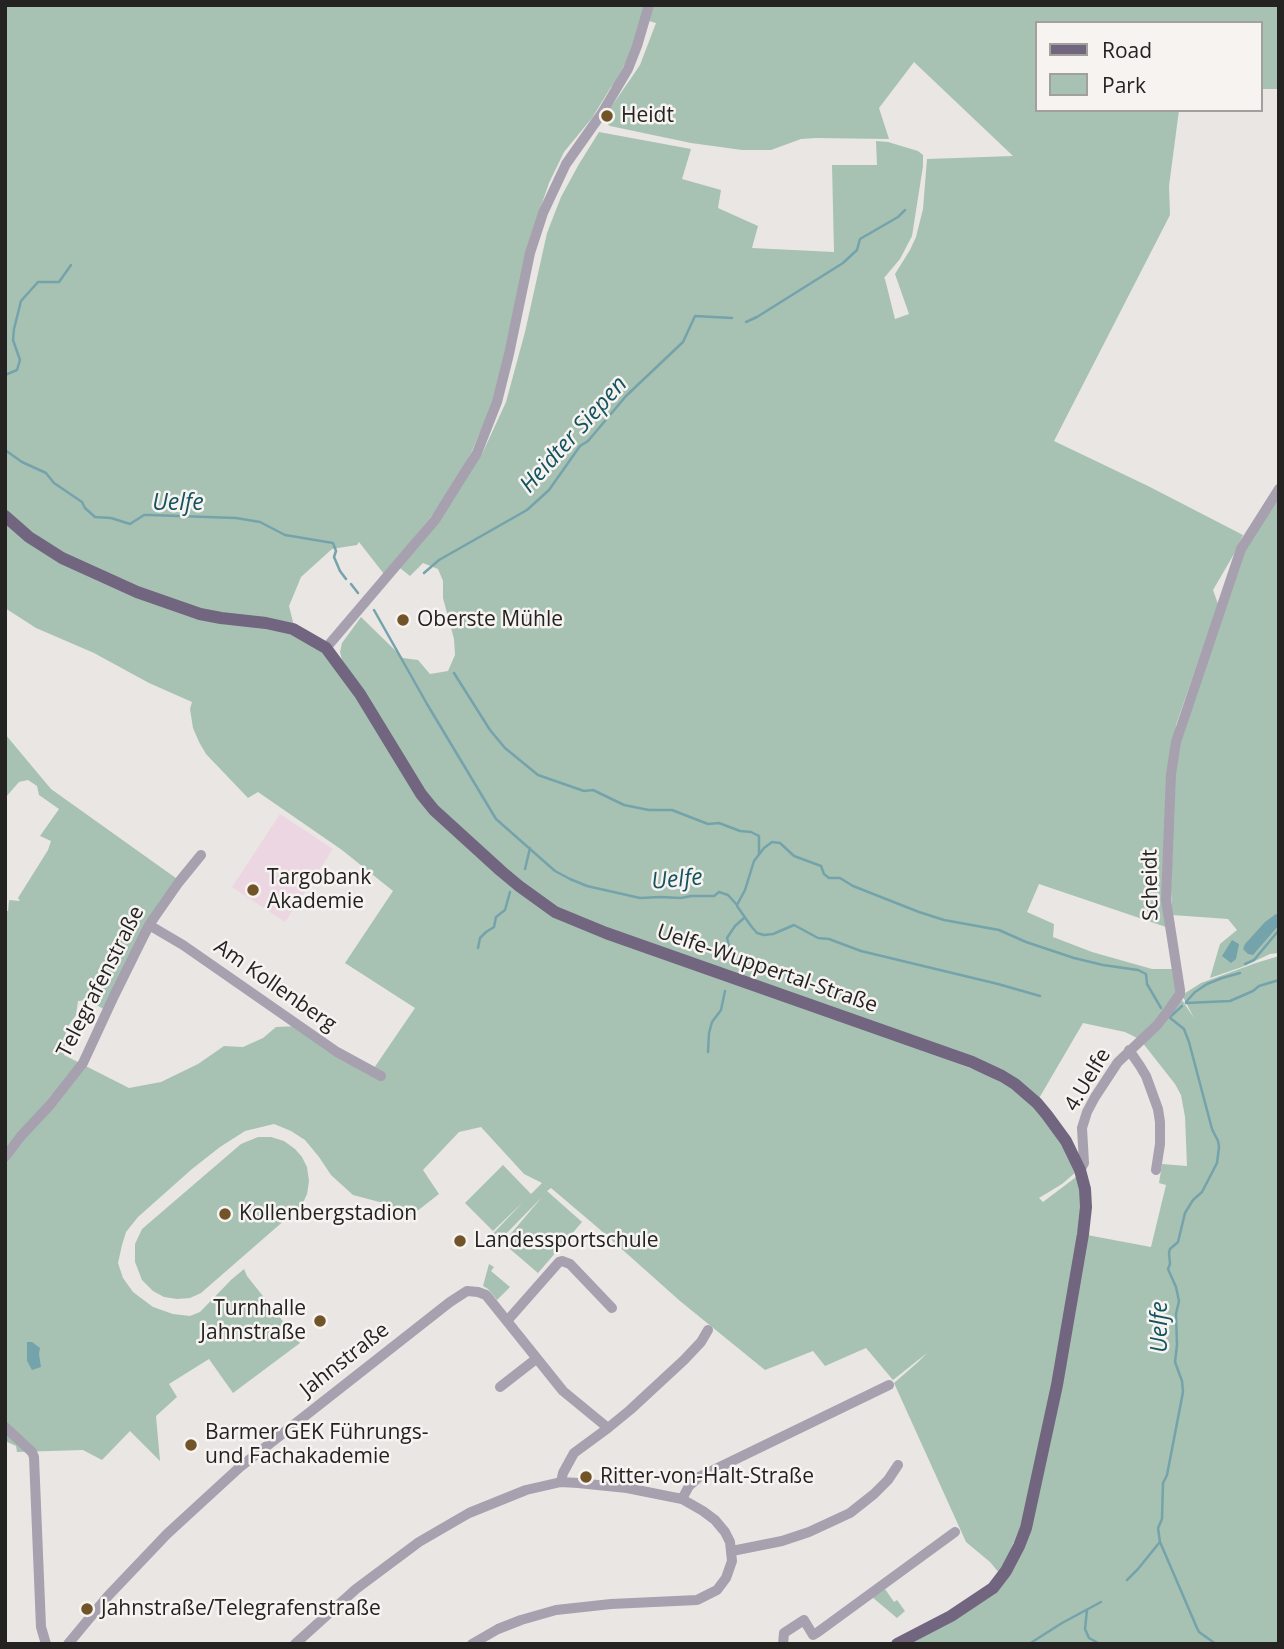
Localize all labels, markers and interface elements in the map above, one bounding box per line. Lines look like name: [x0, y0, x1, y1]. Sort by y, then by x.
legend: [1036, 21, 1263, 112]
text: Road: [1102, 36, 1152, 64]
text: Park: [1102, 71, 1146, 99]
place label: Heidt: [621, 103, 674, 129]
marker: Heidt: [599, 108, 615, 124]
water label: Heidter Siepen: [515, 371, 633, 499]
water label: Uelfe: [152, 489, 204, 517]
place label: Oberste Mühle: [417, 607, 563, 633]
marker: Oberste Mühle: [395, 612, 411, 628]
street label: Scheidt: [1138, 849, 1164, 921]
water label: Uelfe: [650, 864, 704, 896]
place label: Targobank Akademie: [267, 865, 371, 915]
marker: Targobank Akademie: [245, 882, 261, 898]
street label: Telegrafenstraße: [52, 902, 150, 1062]
street label: Uelfe-Wuppertal-Straße: [653, 919, 881, 1019]
street label: Am Kollenberg: [209, 935, 341, 1037]
street label: 4.Uelfe: [1059, 1044, 1117, 1116]
place label: Kollenbergstadion: [239, 1201, 417, 1227]
marker: Kollenbergstadion: [217, 1206, 233, 1222]
place label: Landessportschule: [474, 1228, 659, 1254]
marker: Landessportschule: [452, 1233, 468, 1249]
place label: Turnhalle Jahnstraße: [200, 1296, 306, 1346]
water label: Uelfe: [1146, 1301, 1174, 1353]
marker: Turnhalle Jahnstraße: [312, 1313, 328, 1329]
street label: Jahnstraße: [296, 1318, 394, 1402]
place label: Barmer GEK Führungs- und Fachakademie: [205, 1420, 428, 1470]
marker: Barmer GEK Führungs- und Fachakademie: [183, 1437, 199, 1453]
place label: Ritter-von-Halt-Straße: [600, 1464, 814, 1490]
marker: Ritter-von-Halt-Straße: [578, 1469, 594, 1485]
place label: Jahnstraße/Telegrafenstraße: [101, 1596, 381, 1622]
marker: Jahnstraße/Telegrafenstraße: [79, 1601, 95, 1617]

